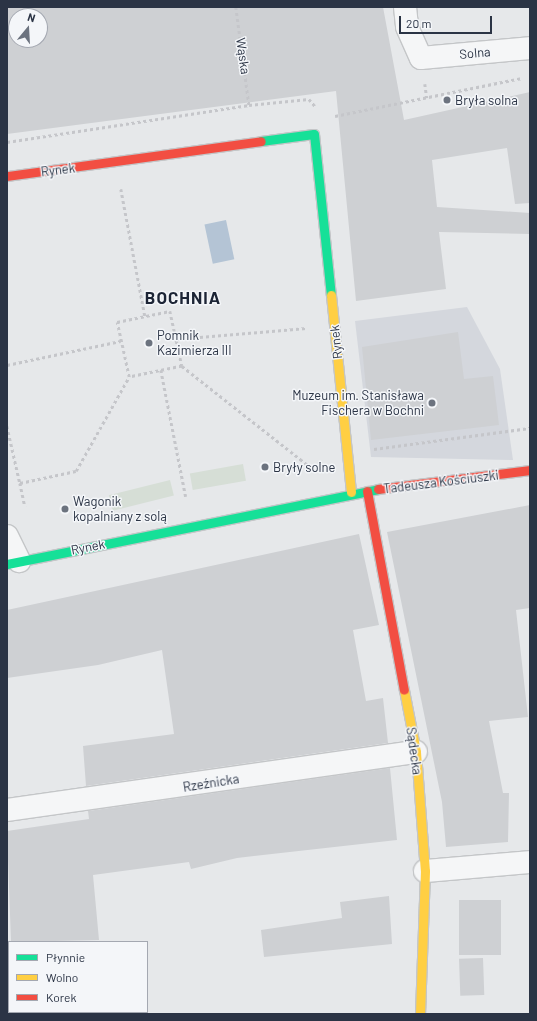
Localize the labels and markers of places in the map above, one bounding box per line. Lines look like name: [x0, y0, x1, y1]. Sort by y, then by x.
place label: Bryła solna: [455, 92, 518, 108]
marker: Bryła solna: [442, 95, 452, 105]
place label: Pomnik Kazimierza III: [157, 328, 232, 359]
marker: Pomnik Kazimierza III: [144, 338, 154, 348]
place label: Muzeum im. Stanisława Fischera w Bochni: [292, 388, 424, 419]
marker: Muzeum im. Stanisława Fischera w Bochni: [427, 398, 437, 408]
place label: Bryły solne: [273, 459, 335, 475]
marker: Bryły solne: [260, 462, 270, 472]
place label: Wagonik kopalniany z solą: [73, 494, 167, 525]
marker: Wagonik kopalniany z solą: [60, 504, 70, 514]

